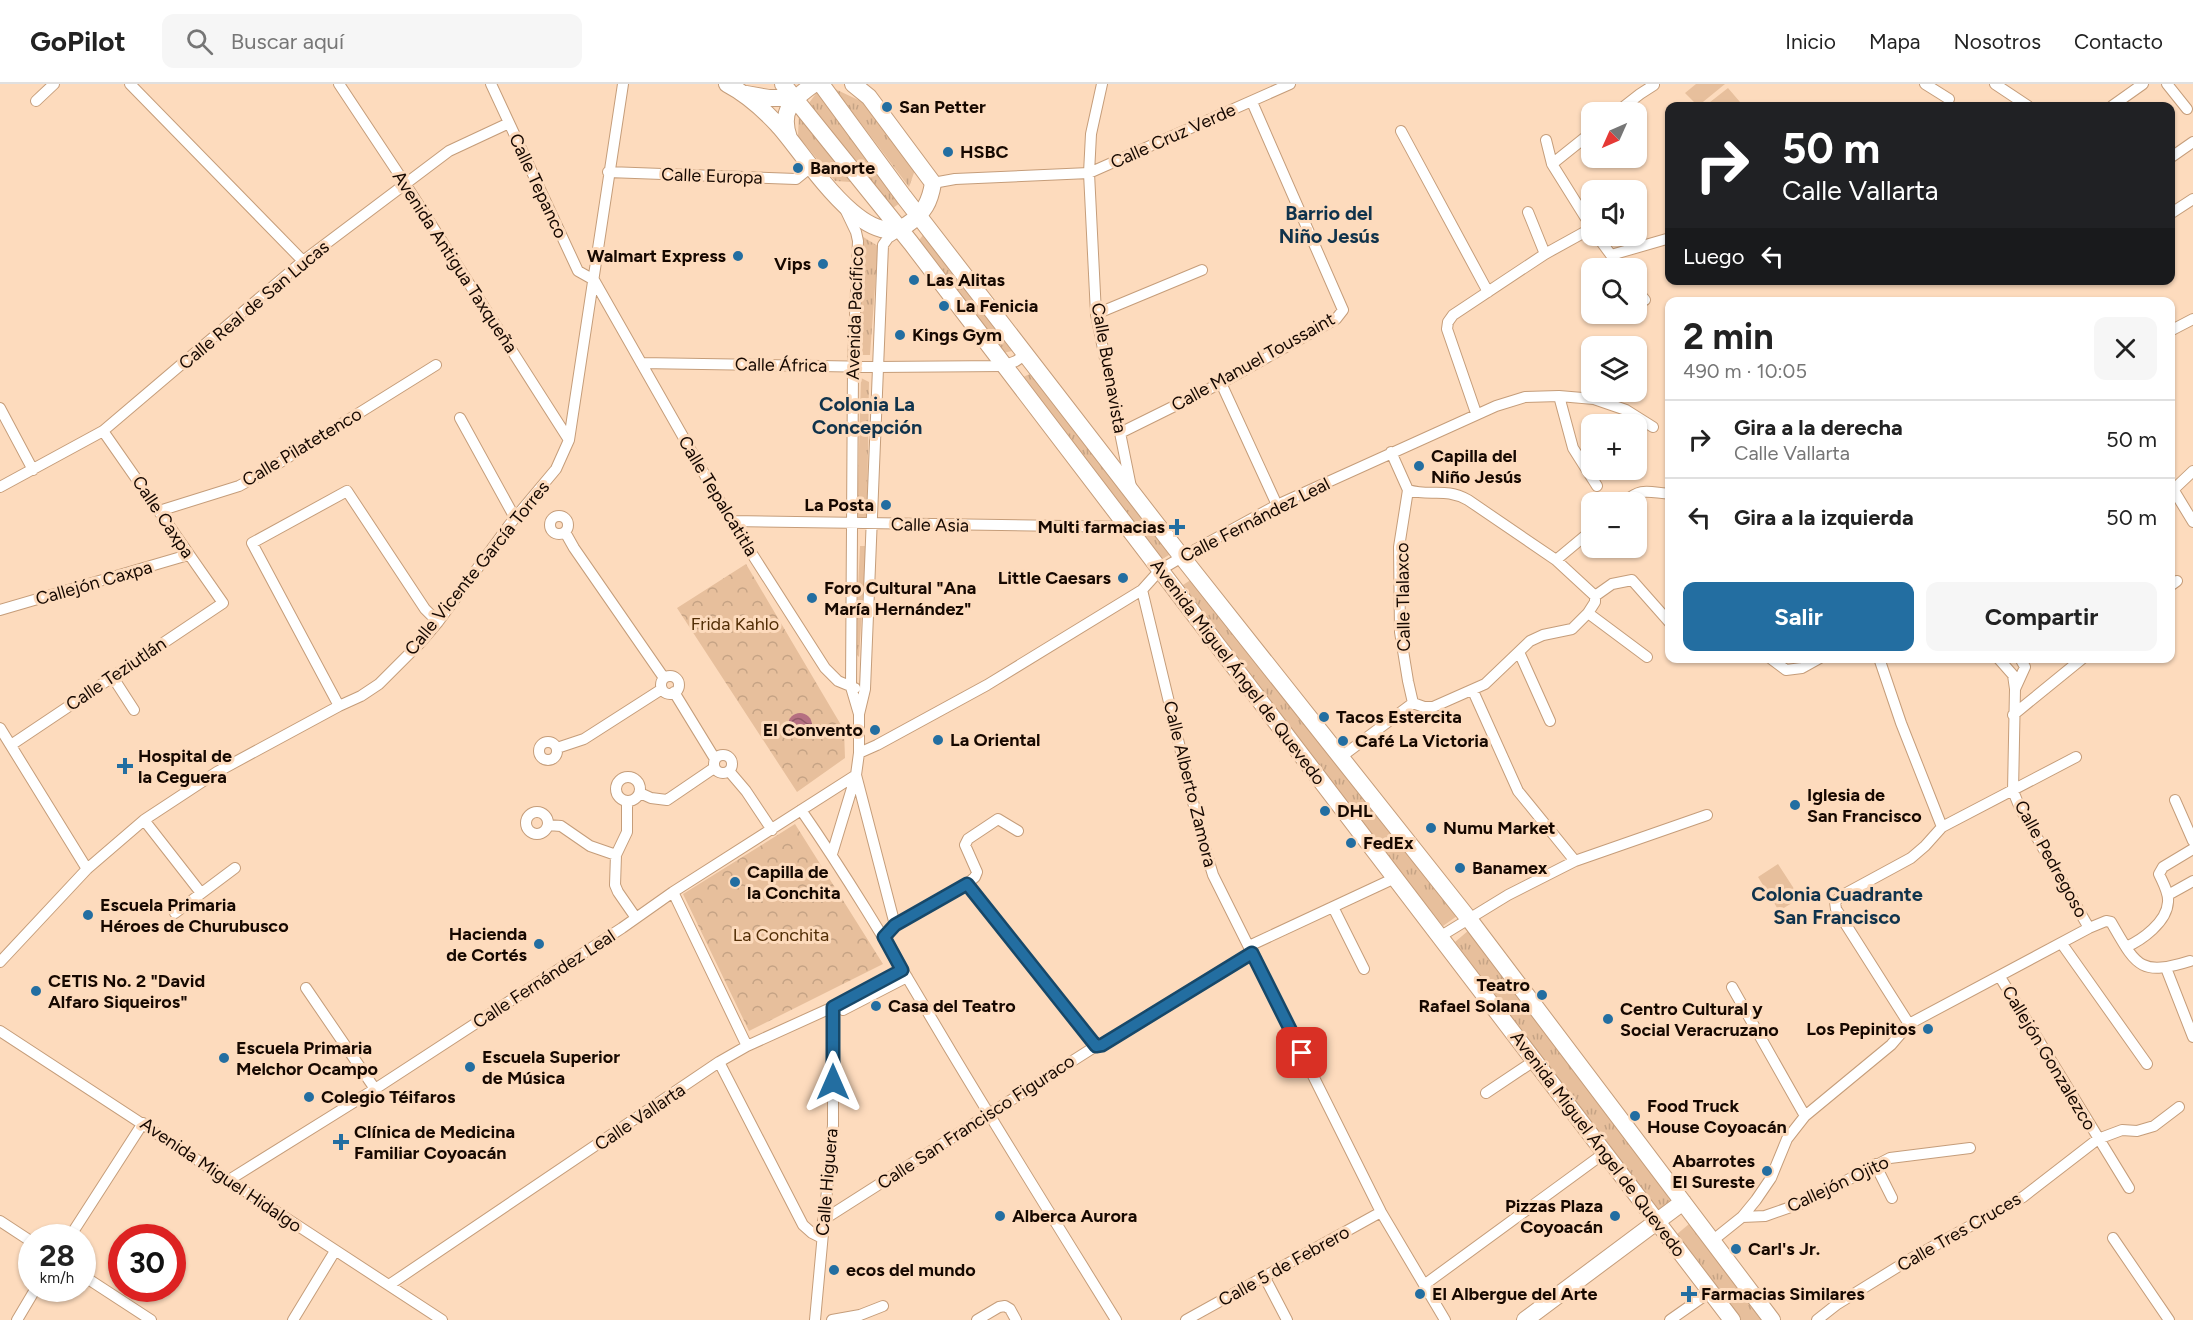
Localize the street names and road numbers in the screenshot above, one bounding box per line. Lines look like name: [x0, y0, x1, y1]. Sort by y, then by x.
street label: Calle Cruz Verde: [1107, 98, 1239, 173]
street label: Calle Tepanco: [504, 130, 572, 242]
street label: Calle Europa: [661, 163, 763, 189]
street label: Avenida Antigua Taxqueña: [388, 167, 522, 357]
street label: Calle Real de San Lucas: [174, 236, 334, 374]
street label: Avenida Pacífico: [842, 246, 868, 380]
street label: Calle Buenavista: [1087, 301, 1131, 435]
street label: Calle Manuel Toussaint: [1167, 308, 1339, 416]
street label: Calle África: [735, 353, 827, 377]
street label: Calle Pilatetenco: [238, 403, 366, 491]
street label: Calle Tepalcatitla: [673, 432, 763, 560]
street label: Calle Caxpa: [127, 472, 199, 562]
street label: Calle Fernández Leal: [1176, 473, 1334, 567]
street label: Calle Vicente García Torres: [400, 476, 554, 660]
street label: Calle Asia: [891, 513, 969, 537]
street label: Calle Tlalaxco: [1391, 542, 1415, 652]
street label: Avenida Miguel Ángel de Quevedo: [1146, 555, 1330, 789]
street label: Callejón Caxpa: [33, 556, 155, 610]
street label: Calle Teziutlán: [62, 632, 170, 716]
street label: Calle Alberto Zamora: [1159, 699, 1221, 869]
street label: Calle Pedregoso: [2010, 797, 2092, 921]
street label: Calle Fernández Leal: [469, 925, 619, 1033]
street label: Callejón Gonzalezco: [1997, 982, 2101, 1134]
street label: Avenida Miguel Ángel de Quevedo: [1506, 1027, 1690, 1261]
street label: Calle San Francisco Figuraco: [873, 1050, 1079, 1194]
street label: Calle Vallarta: [591, 1079, 689, 1155]
street label: Avenida Miguel Hidalgo: [136, 1113, 306, 1237]
street label: Calle Higuera: [811, 1127, 843, 1237]
street label: Callejón Ojito: [1784, 1151, 1892, 1217]
street label: Calle Tres Cruces: [1893, 1188, 2025, 1276]
street label: Calle 5 de Febrero: [1215, 1221, 1353, 1311]

